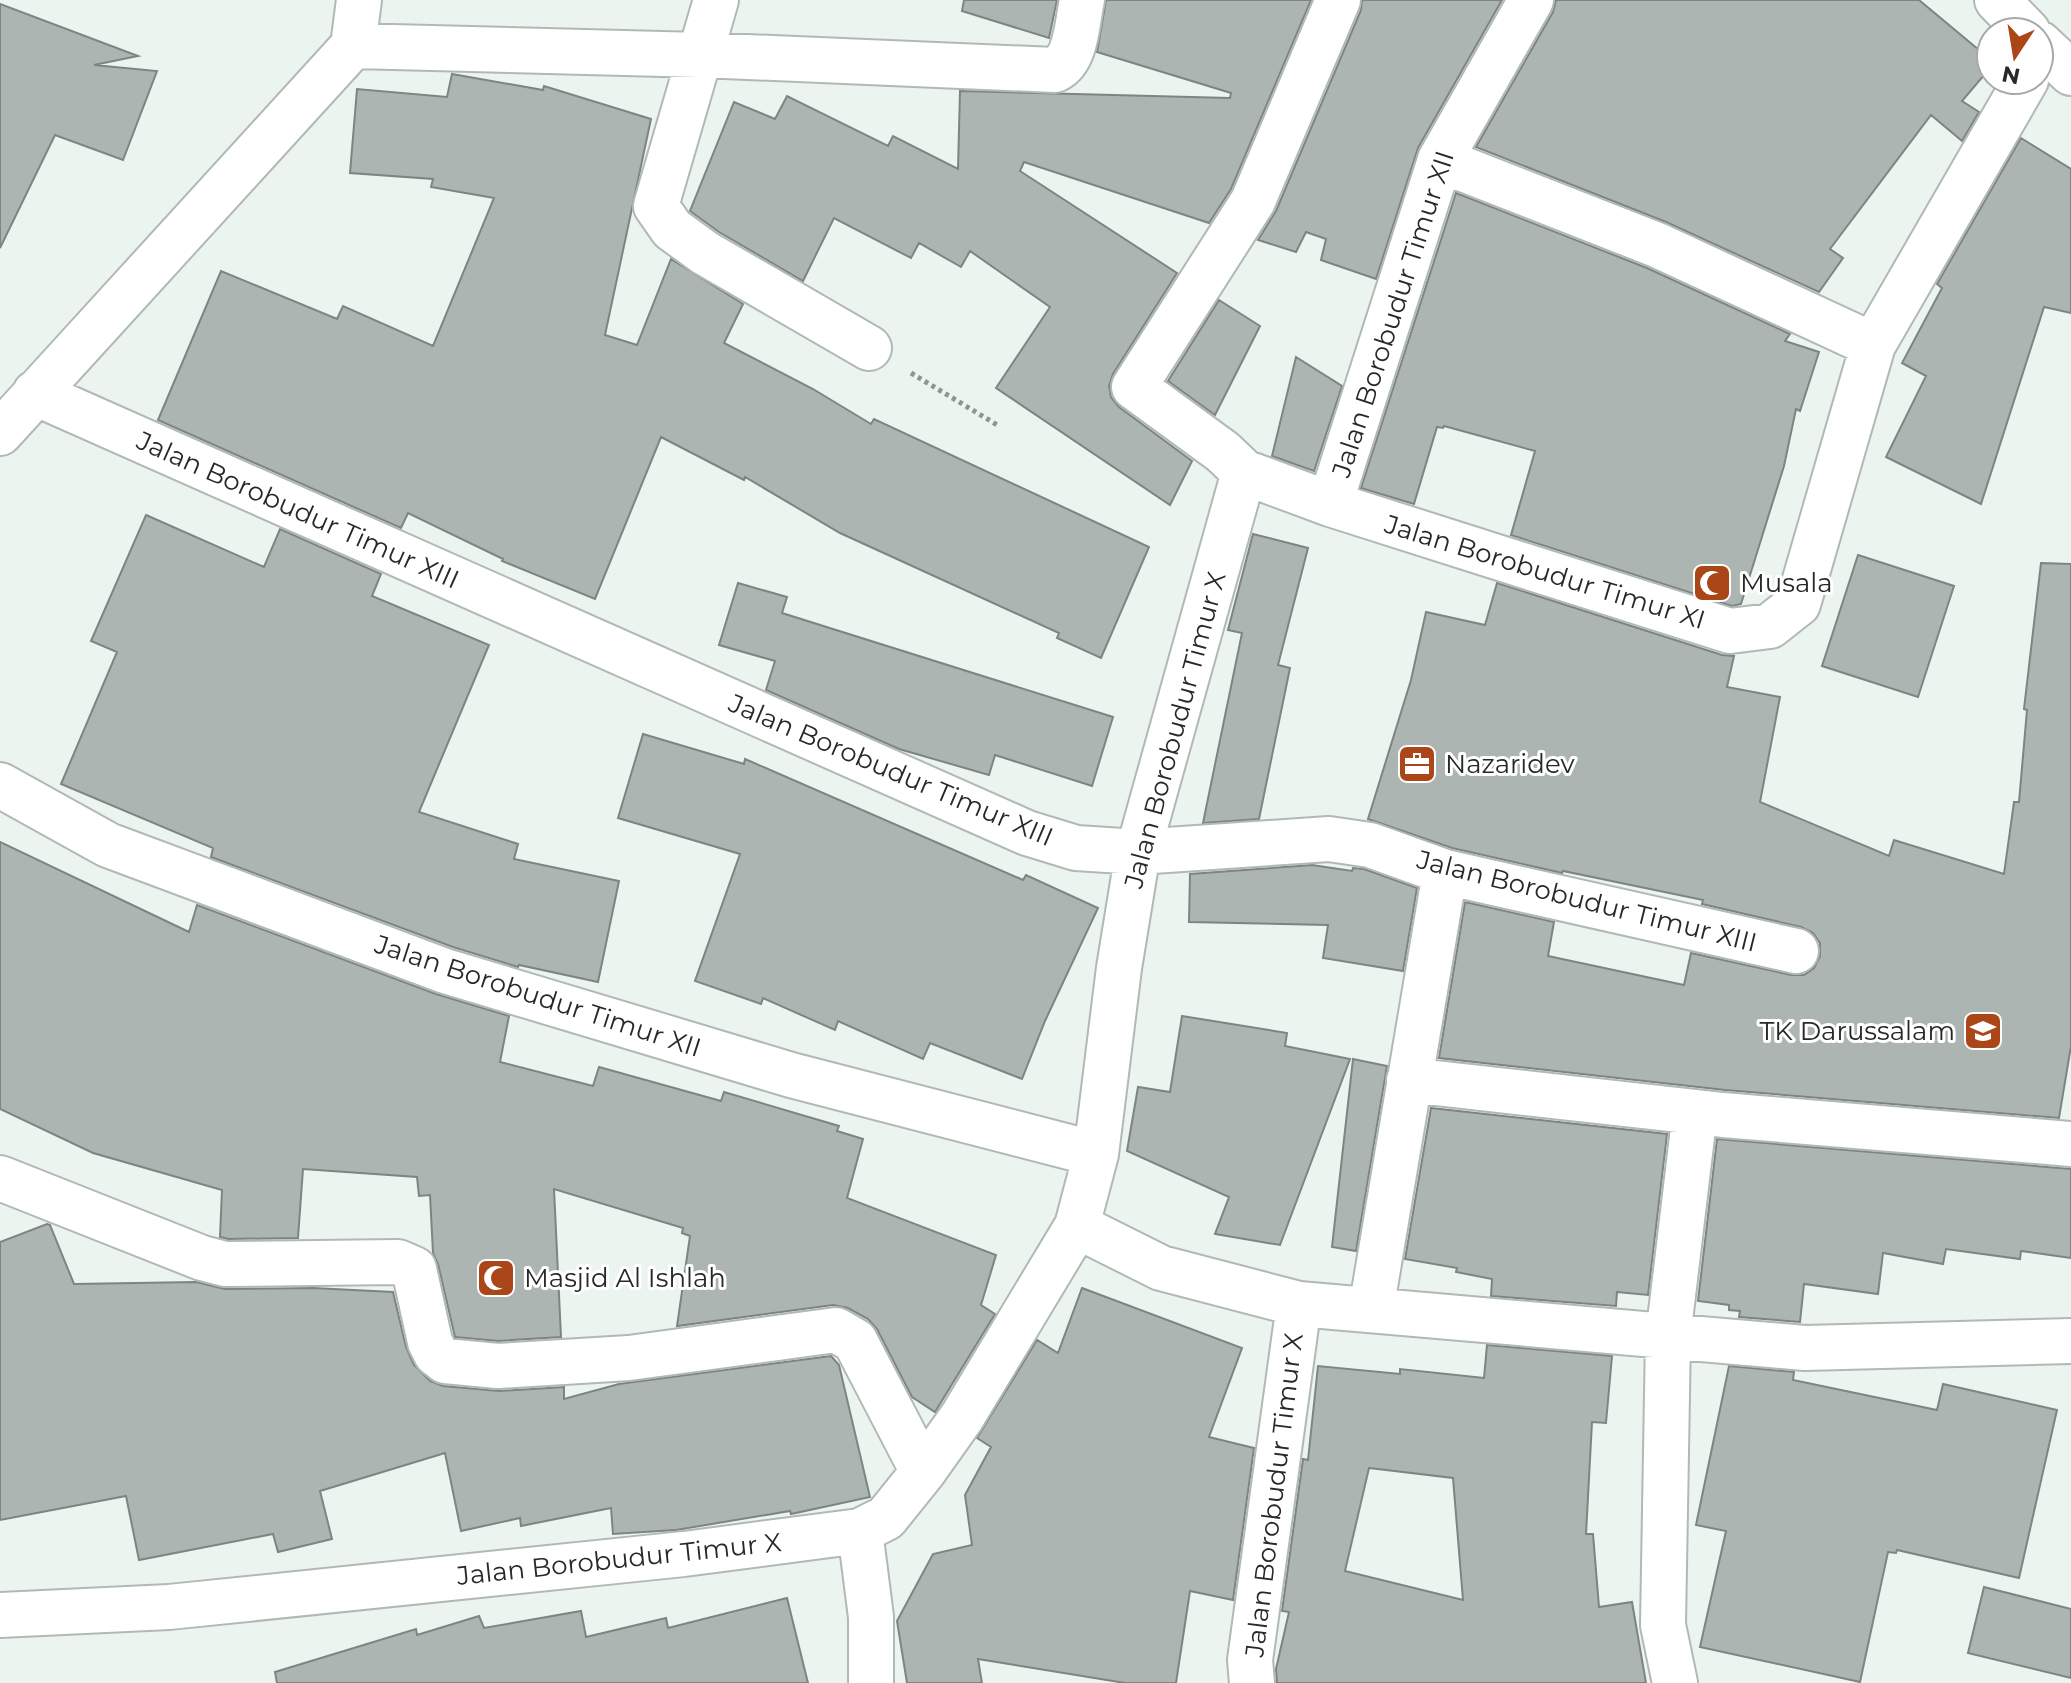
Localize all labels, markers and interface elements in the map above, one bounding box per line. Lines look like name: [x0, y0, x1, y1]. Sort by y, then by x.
north arrow: [1975, 16, 2055, 96]
text: N: [1999, 60, 2022, 90]
street label: Jalan Borobudur Timur XII: [1325, 147, 1461, 482]
street label: Jalan Borobudur Timur XIII: [131, 424, 464, 596]
street label: Jalan Borobudur Timur XI: [1380, 508, 1709, 636]
mosque icon: Musala: [1691, 562, 1733, 604]
place label: Musala: [1740, 567, 1833, 599]
street label: Jalan Borobudur Timur X: [1117, 568, 1233, 893]
street label: Jalan Borobudur Timur XIII: [723, 687, 1058, 853]
office icon: Nazaridev: [1396, 743, 1438, 785]
place label: Nazaridev: [1445, 748, 1575, 780]
street label: Jalan Borobudur Timur XIII: [1413, 843, 1760, 959]
street label: Jalan Borobudur Timur XII: [370, 928, 705, 1064]
school or university icon: TK Darussalam: [1962, 1010, 2004, 1052]
place label: TK Darussalam: [1759, 1015, 1955, 1047]
mosque icon: Masjid Al Ishlah: [475, 1257, 517, 1299]
place label: Masjid Al Ishlah: [524, 1262, 726, 1294]
street label: Jalan Borobudur Timur X: [1238, 1331, 1310, 1660]
street label: Jalan Borobudur Timur X: [454, 1526, 783, 1592]

